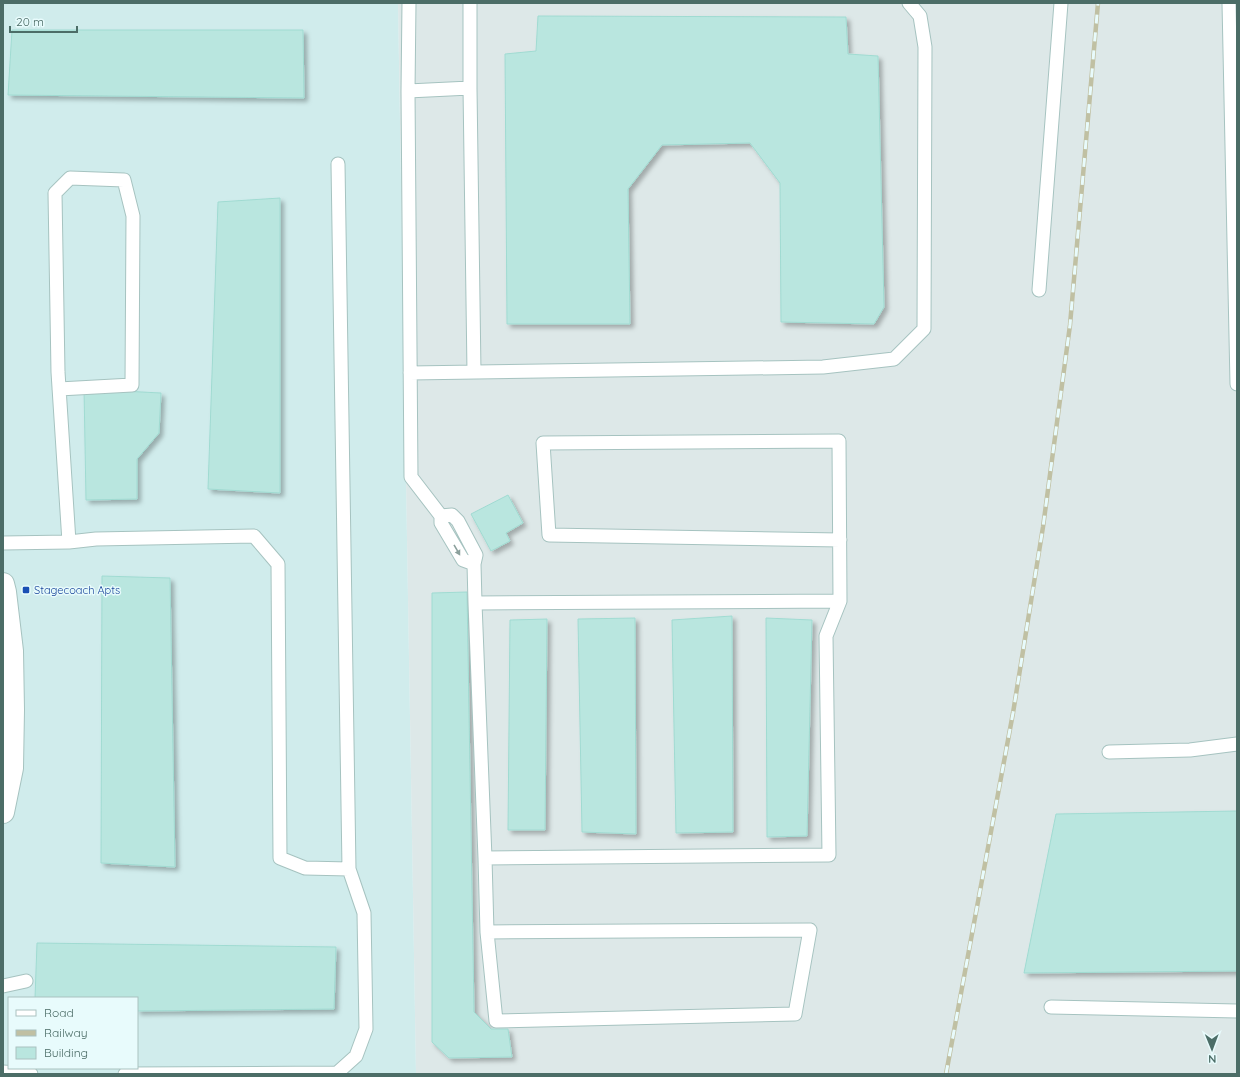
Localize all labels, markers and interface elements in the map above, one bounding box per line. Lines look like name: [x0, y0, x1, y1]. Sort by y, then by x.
scale bar: [10, 8, 77, 34]
text: 20 m: [16, 14, 44, 29]
one-way arrow: [453, 544, 460, 556]
place label: Stagecoach Apts: [34, 583, 120, 597]
marker: Stagecoach Apts: [21, 585, 31, 595]
legend: [8, 997, 138, 1069]
text: Road: [44, 1005, 74, 1020]
text: Railway: [44, 1025, 88, 1040]
north arrow: [1192, 1029, 1232, 1069]
text: Building: [44, 1045, 88, 1060]
text: N: [1208, 1052, 1216, 1066]

